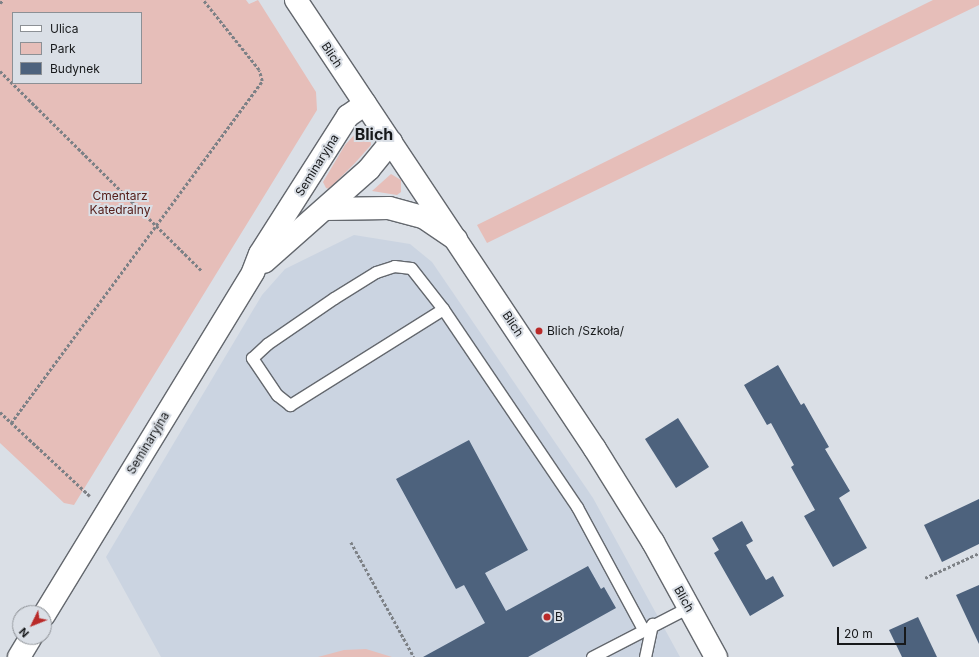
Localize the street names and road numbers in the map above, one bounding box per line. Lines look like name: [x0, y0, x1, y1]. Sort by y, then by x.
street label: Blich: [318, 40, 346, 70]
street label: Seminaryjna: [292, 131, 342, 199]
street label: Blich: [499, 309, 527, 339]
street label: Seminaryjna: [124, 409, 172, 477]
street label: Blich: [671, 583, 697, 615]

